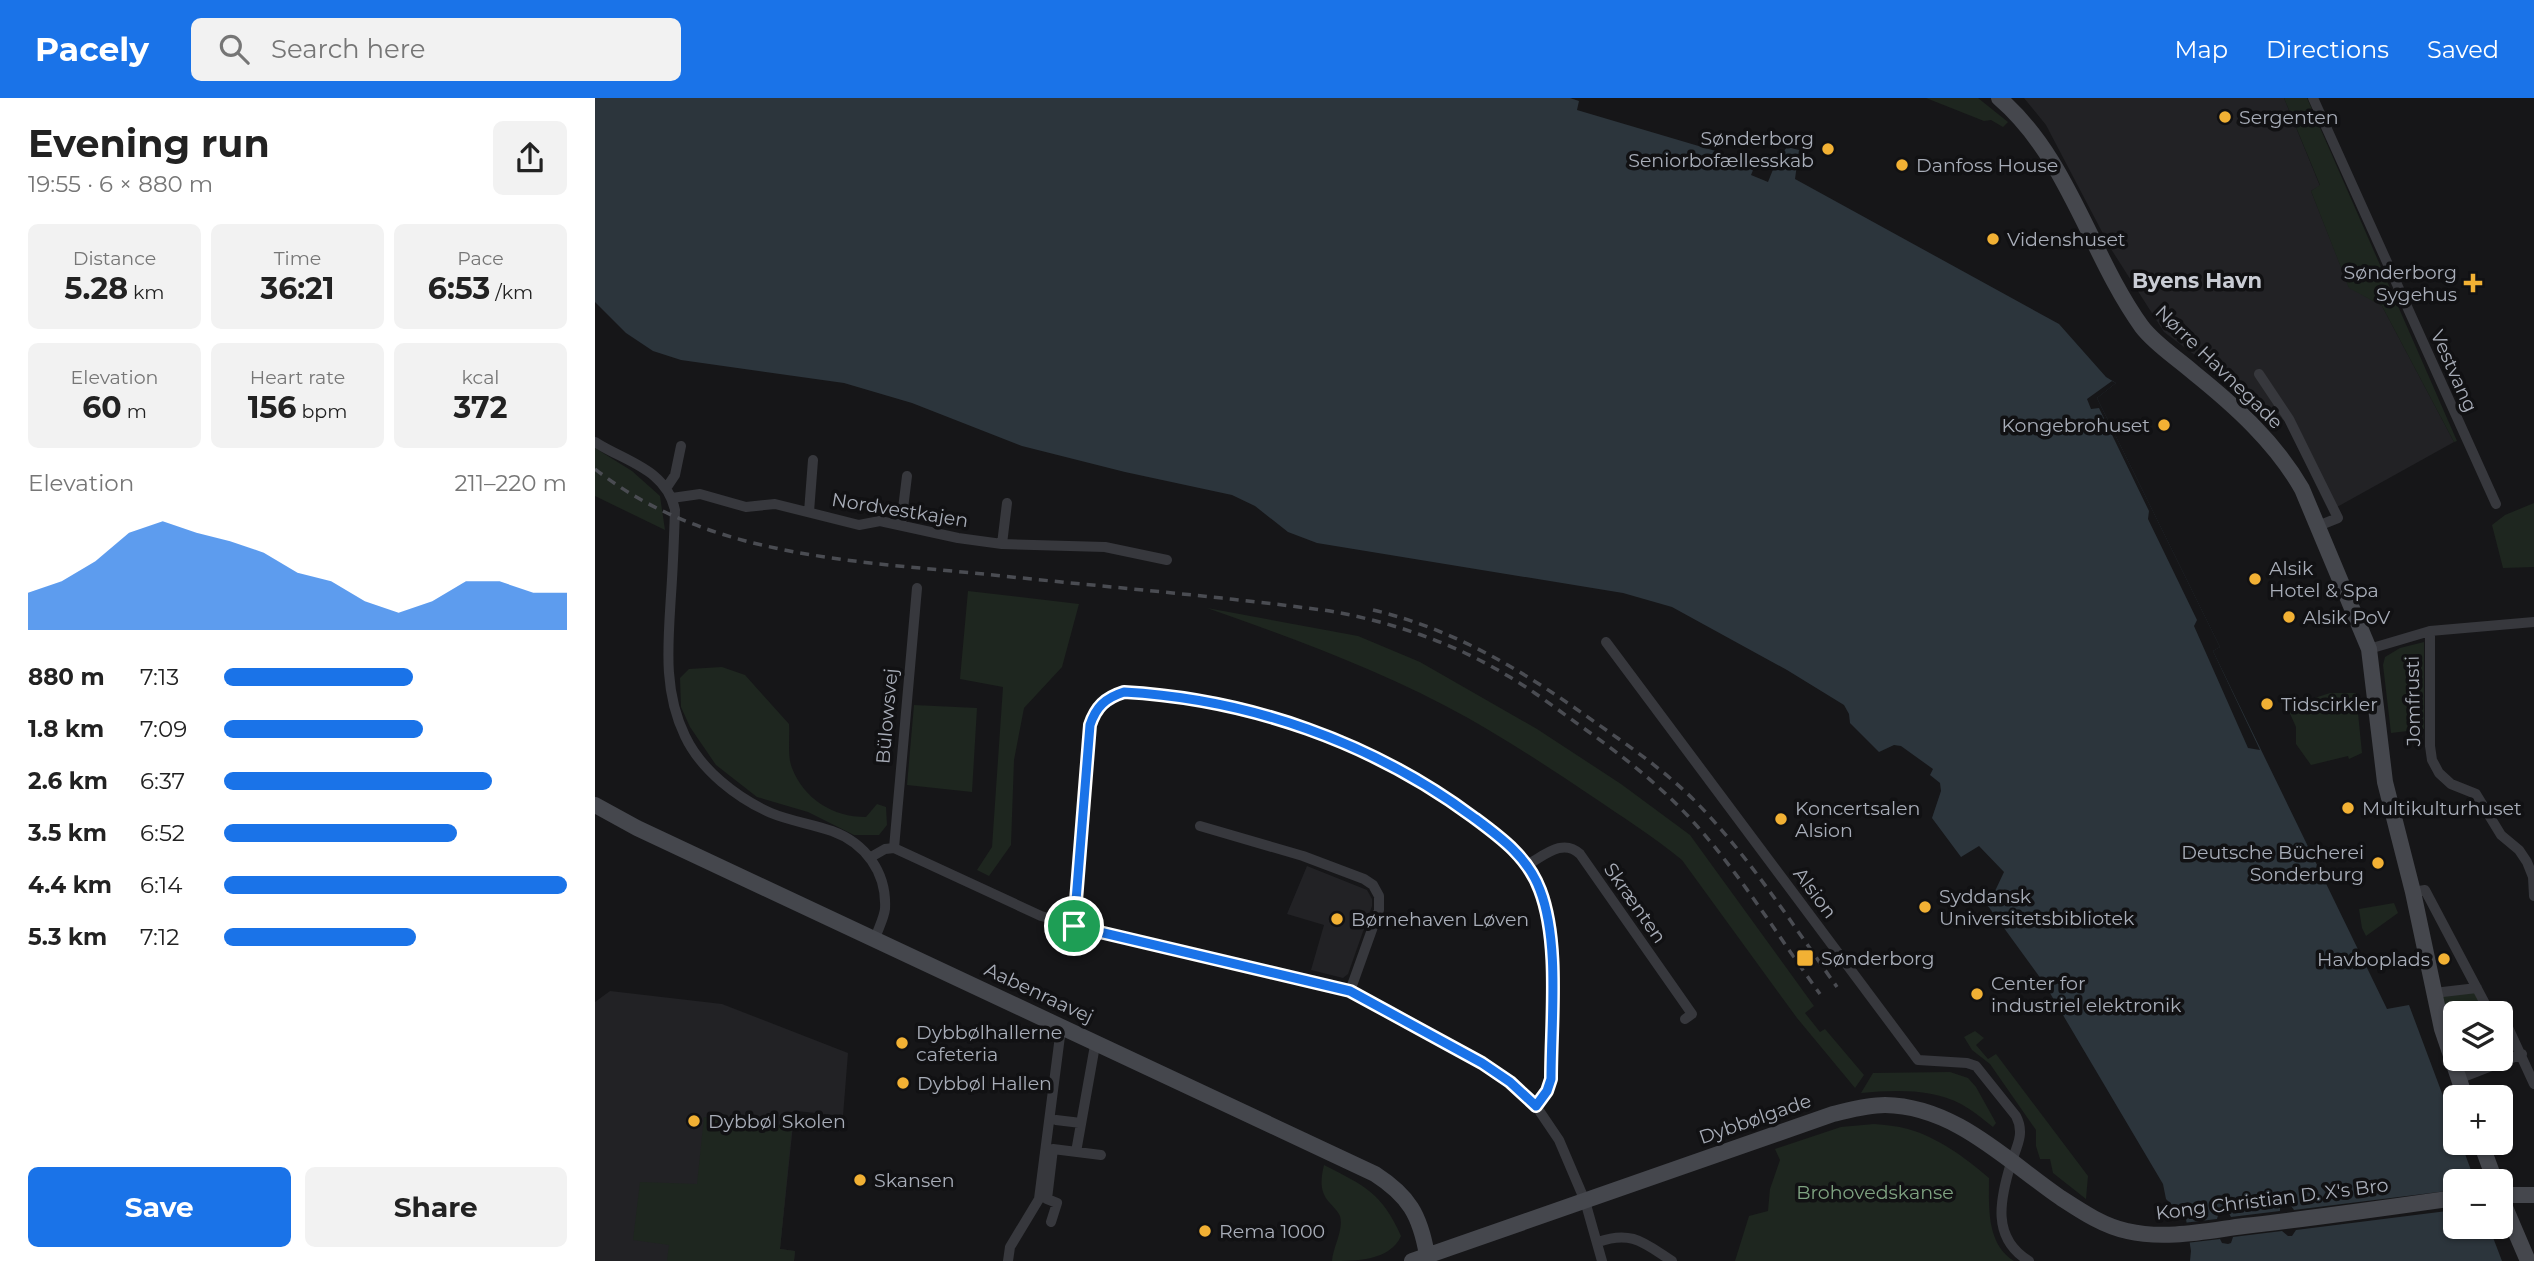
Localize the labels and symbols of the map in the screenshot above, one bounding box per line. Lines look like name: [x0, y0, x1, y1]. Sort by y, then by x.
place label: Sergenten: [2239, 106, 2339, 129]
marker: Sergenten: [2217, 109, 2233, 125]
place label: Sønderborg Seniorbofællesskab: [1628, 127, 1814, 172]
marker: Sønderborg Seniorbofællesskab: [1820, 141, 1836, 157]
place label: Danfoss House: [1916, 154, 2058, 177]
marker: Danfoss House: [1894, 157, 1910, 173]
place label: Videnshuset: [2007, 228, 2126, 251]
marker: Videnshuset: [1985, 231, 2001, 247]
place label: Sønderborg Sygehus: [2344, 261, 2457, 306]
district label: Byens Havn: [2132, 268, 2262, 293]
marker: Sønderborg Sygehus: [2463, 273, 2483, 293]
street label: Nørre Havnegade: [2150, 300, 2288, 434]
street label: Vestvang: [2426, 326, 2482, 416]
place label: Kongebrohuset: [2001, 414, 2150, 437]
marker: Kongebrohuset: [2156, 417, 2172, 433]
street label: Nordvestkajen: [830, 488, 970, 532]
place label: Alsik Hotel & Spa: [2269, 557, 2379, 602]
marker: Alsik Hotel & Spa: [2247, 571, 2263, 587]
place label: Alsik PoV: [2303, 606, 2391, 629]
marker: Alsik PoV: [2281, 609, 2297, 625]
street label: Jomfrusti: [2401, 656, 2425, 747]
street label: Bülowsvej: [871, 667, 903, 765]
place label: Tidscirkler: [2281, 693, 2378, 716]
marker: Tidscirkler: [2259, 696, 2275, 712]
place label: Koncertsalen Alsion: [1795, 797, 1920, 842]
place label: Multikulturhuset: [2362, 797, 2522, 820]
marker: Multikulturhuset: [2340, 800, 2356, 816]
marker: Koncertsalen Alsion: [1773, 811, 1789, 827]
place label: Deutsche Bücherei Sonderburg: [2181, 841, 2364, 886]
marker: Deutsche Bücherei Sonderburg: [2370, 855, 2386, 871]
street label: Skrænten: [1599, 858, 1671, 948]
street label: Alsion: [1788, 863, 1842, 923]
place label: Syddansk Universitetsbibliotek: [1939, 885, 2135, 930]
pin: [1044, 896, 1104, 956]
marker: Syddansk Universitetsbibliotek: [1917, 899, 1933, 915]
place label: Børnehaven Løven: [1351, 908, 1529, 931]
marker: Børnehaven Løven: [1329, 911, 1345, 927]
place label: Sønderborg: [1821, 947, 1934, 970]
marker: Sønderborg: [1795, 948, 1815, 968]
place label: Havboplads: [2317, 948, 2430, 971]
marker: Havboplads: [2436, 951, 2452, 967]
street label: Aabenraavej: [981, 958, 1097, 1028]
place label: Center for industriel elektronik: [1991, 972, 2182, 1017]
marker: Center for industriel elektronik: [1969, 986, 1985, 1002]
place label: Dybbølhallerne cafeteria: [916, 1021, 1062, 1066]
marker: Dybbølhallerne cafeteria: [894, 1035, 910, 1051]
place label: Dybbøl Hallen: [917, 1072, 1052, 1095]
marker: Dybbøl Hallen: [895, 1075, 911, 1091]
street label: Dybbølgade: [1696, 1089, 1814, 1149]
place label: Dybbøl Skolen: [708, 1110, 846, 1133]
marker: Dybbøl Skolen: [686, 1113, 702, 1129]
place label: Skansen: [874, 1169, 955, 1192]
marker: Skansen: [852, 1172, 868, 1188]
street label: Kong Christian D. X's Bro: [2154, 1173, 2390, 1225]
park label: Brohovedskanse: [1796, 1181, 1954, 1204]
place label: Rema 1000: [1219, 1220, 1325, 1243]
marker: Rema 1000: [1197, 1223, 1213, 1239]

